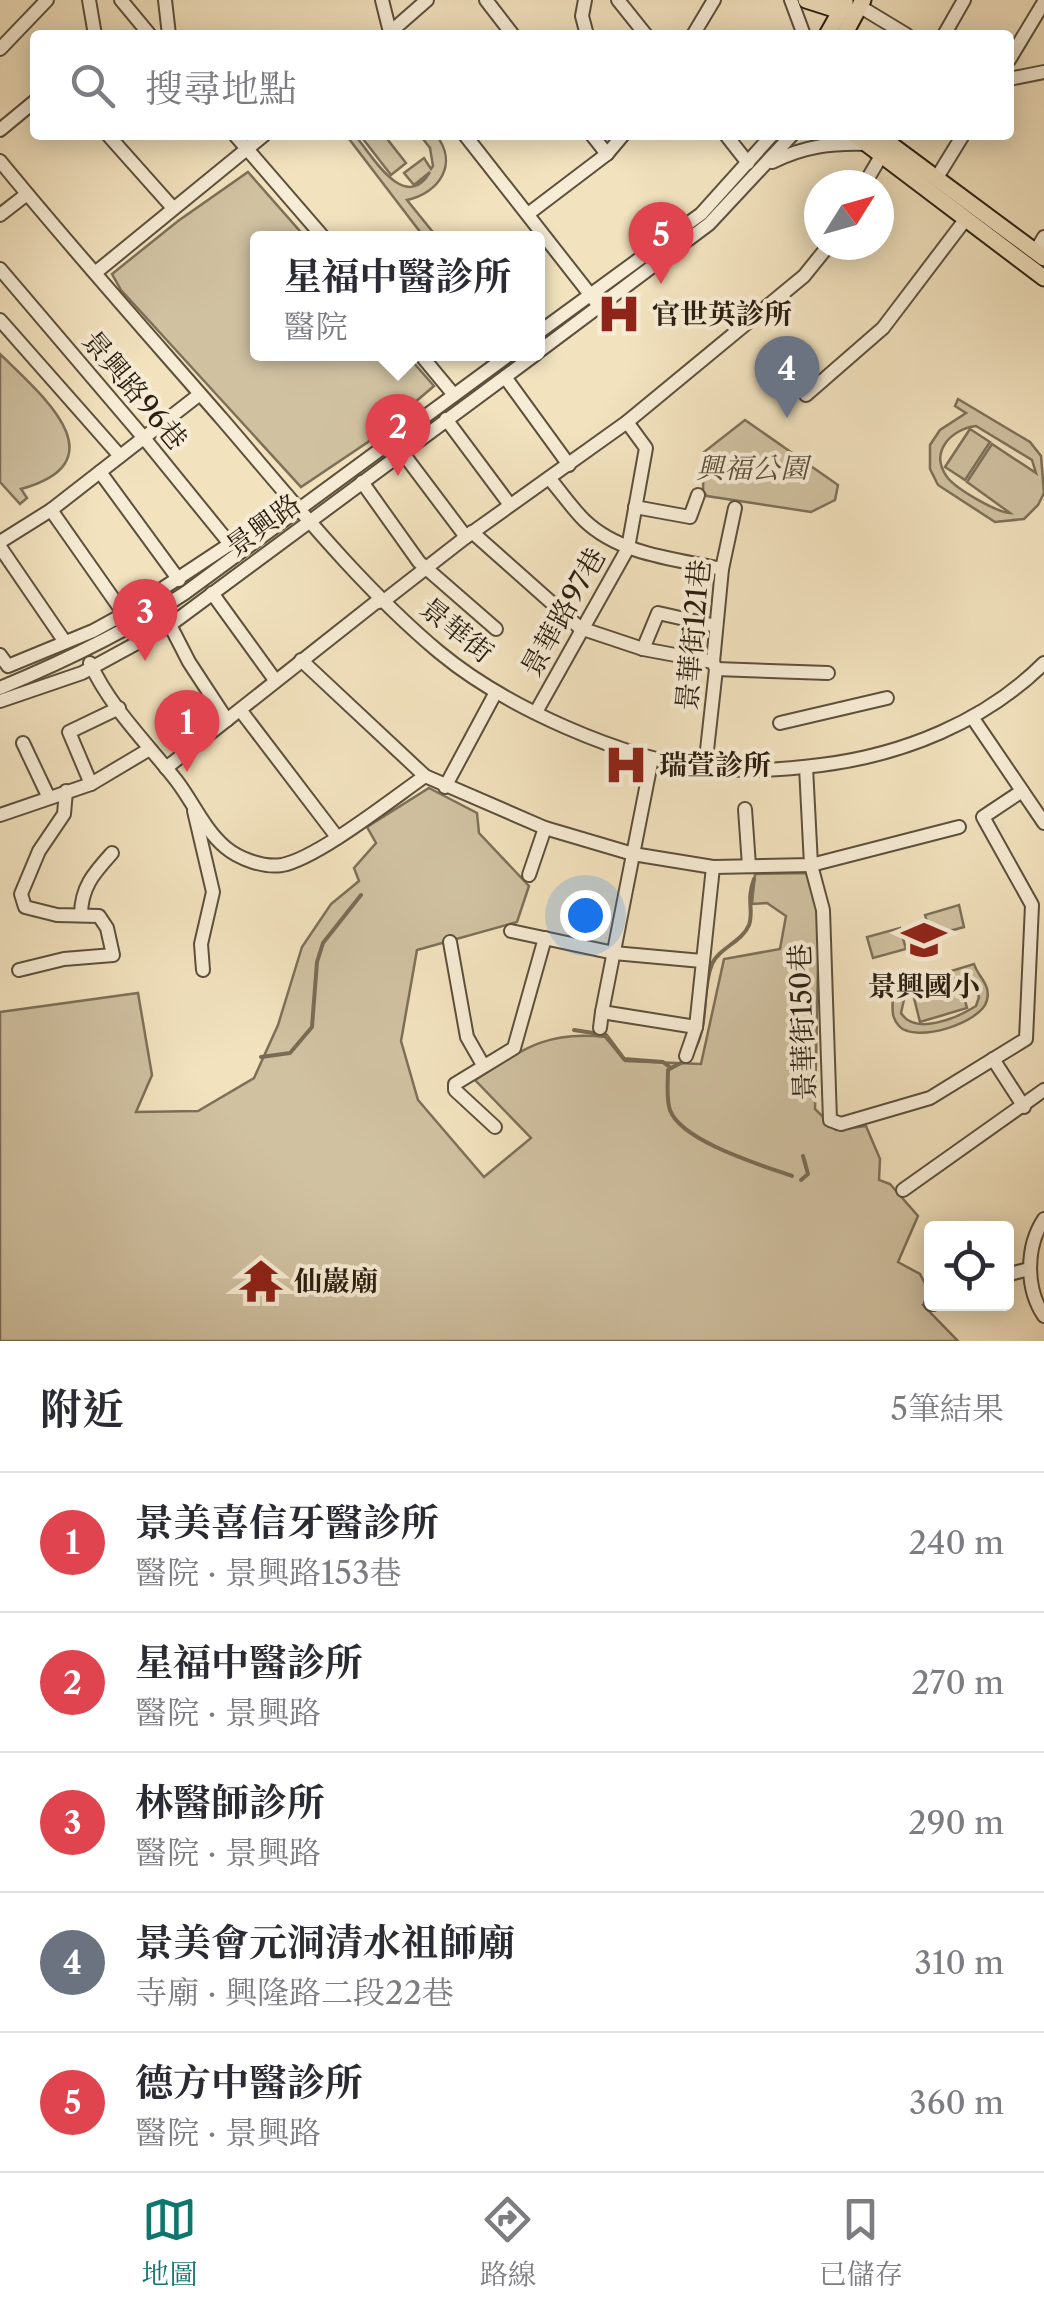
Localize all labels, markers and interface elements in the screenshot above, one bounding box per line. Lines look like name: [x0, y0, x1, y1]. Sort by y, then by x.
search box: [30, 30, 1014, 140]
icon: search: [65, 58, 120, 113]
text: 搜尋地點: [145, 65, 297, 112]
north arrow: [804, 170, 894, 260]
pin: 5: [628, 202, 694, 284]
popup: [250, 231, 545, 361]
text: 星福中醫診所: [283, 253, 512, 300]
hospital icon: 官世英診所: [595, 290, 643, 338]
place label: 官世英診所: [652, 297, 792, 331]
text: 醫院: [283, 307, 348, 346]
street label: 景興路96巷: [75, 324, 195, 456]
pin: 4: [754, 336, 820, 418]
pin: 2: [366, 394, 430, 476]
park label: 興福公園: [696, 451, 812, 485]
street label: 景興路: [219, 487, 307, 563]
street label: 景華路97巷: [514, 542, 612, 682]
street label: 景華街121巷: [669, 558, 717, 712]
pin: 3: [112, 578, 178, 661]
street label: 景華街: [414, 590, 500, 670]
pin: 1: [154, 690, 220, 772]
hospital icon: 瑞萱診所: [602, 741, 650, 789]
place label: 瑞萱診所: [659, 748, 771, 782]
your location: [560, 890, 611, 941]
school or university icon: 景興國小: [900, 916, 948, 964]
street label: 景華街150巷: [782, 943, 822, 1101]
place label: 景興國小: [868, 969, 980, 1003]
map controls: [924, 1221, 1014, 1311]
button: locate: [924, 1221, 1014, 1311]
temple icon: 仙巖廟: [237, 1257, 285, 1305]
place label: 仙巖廟: [294, 1264, 378, 1298]
text: 附近: [40, 1383, 124, 1435]
text: 5筆結果: [891, 1389, 1004, 1428]
text: 景美喜信牙醫診所: [135, 1499, 439, 1546]
text: 1: [65, 1523, 80, 1562]
text: 240 m: [908, 1523, 1004, 1562]
text: 醫院 · 景興路153巷: [135, 1553, 402, 1592]
text: 星福中醫診所: [135, 1639, 363, 1686]
text: 2: [63, 1663, 82, 1702]
text: 270 m: [911, 1663, 1004, 1702]
text: 醫院 · 景興路: [135, 1693, 321, 1732]
text: 林醫師診所: [135, 1779, 325, 1826]
text: 3: [63, 1803, 82, 1842]
text: 290 m: [908, 1803, 1004, 1842]
text: 醫院 · 景興路: [135, 1833, 321, 1872]
text: 景美會元洞清水祖師廟: [135, 1919, 515, 1966]
text: 4: [63, 1943, 82, 1982]
text: 310 m: [914, 1943, 1004, 1982]
text: 寺廟 · 興隆路二段22巷: [135, 1973, 454, 2012]
text: 德方中醫診所: [135, 2059, 363, 2106]
text: 5: [64, 2083, 81, 2122]
text: 360 m: [909, 2083, 1004, 2122]
text: 醫院 · 景興路: [135, 2113, 321, 2152]
tab: 地圖: [141, 2192, 197, 2292]
tab: 路線: [480, 2192, 536, 2292]
tab: 已儲存: [819, 2192, 903, 2292]

